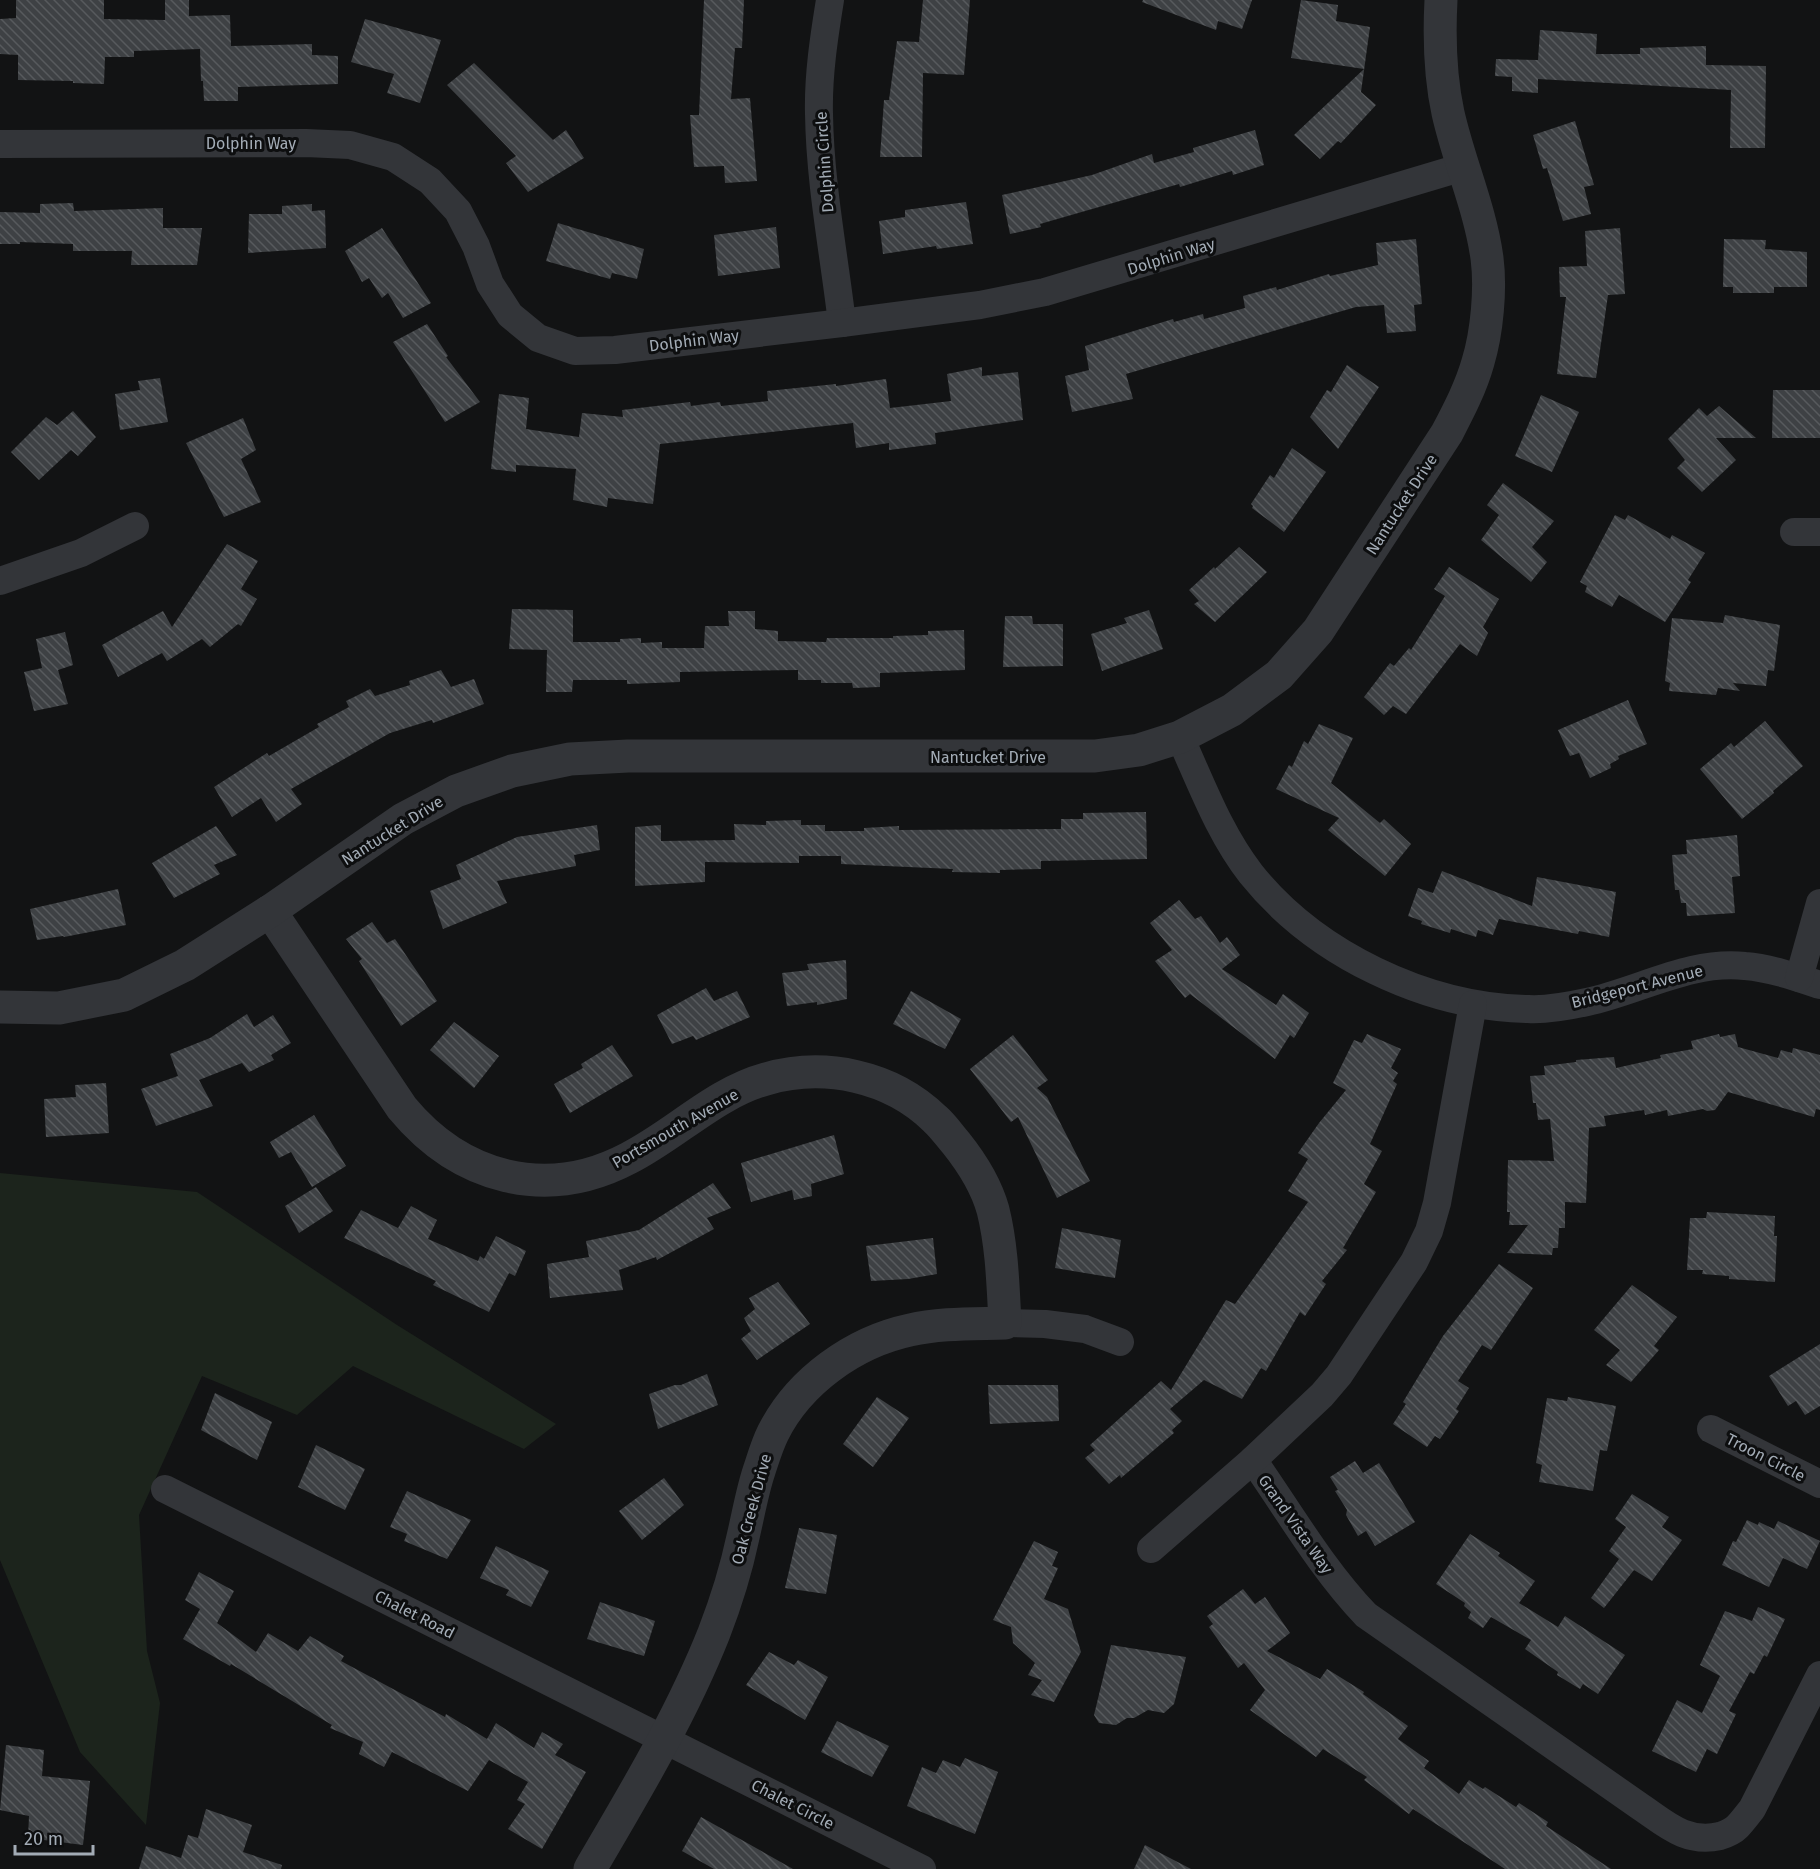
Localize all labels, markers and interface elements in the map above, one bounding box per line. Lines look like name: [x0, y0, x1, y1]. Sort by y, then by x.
street label: Dolphin Circle: [811, 111, 838, 213]
street label: Dolphin Way: [206, 134, 296, 153]
street label: Dolphin Way: [1125, 234, 1217, 279]
street label: Dolphin Way: [648, 326, 740, 355]
street label: Nantucket Drive: [1362, 450, 1441, 558]
street label: Nantucket Drive: [930, 748, 1046, 767]
street label: Nantucket Drive: [338, 792, 447, 869]
street label: Bridgeport Avenue: [1569, 961, 1705, 1012]
street label: Portsmouth Avenue: [609, 1085, 742, 1172]
street label: Troon Circle: [1723, 1429, 1808, 1485]
street label: Oak Creek Drive: [728, 1452, 775, 1567]
street label: Grand Vista Way: [1254, 1471, 1337, 1577]
street label: Chalet Road: [372, 1586, 458, 1643]
street label: Chalet Circle: [748, 1776, 837, 1833]
scale bar: [15, 1818, 93, 1856]
text: 20 m: [24, 1828, 63, 1850]

